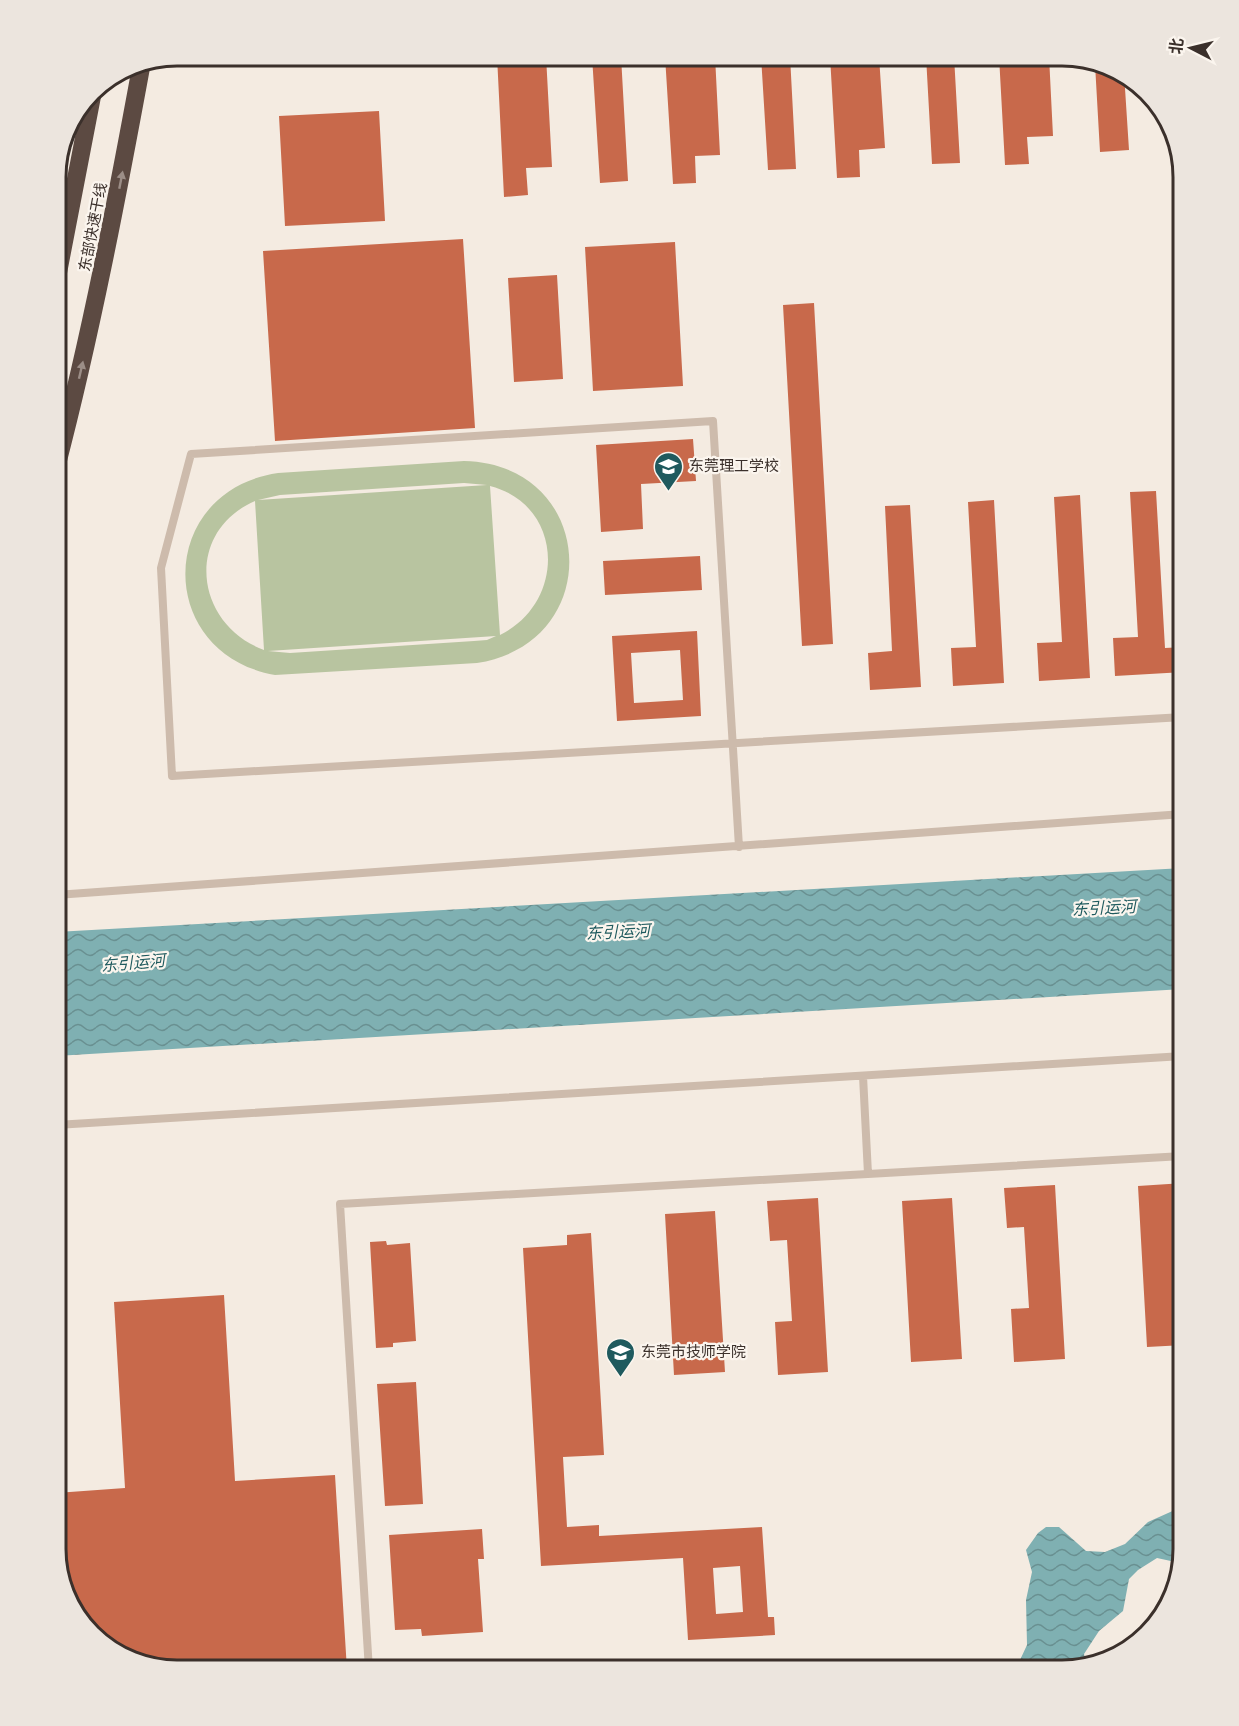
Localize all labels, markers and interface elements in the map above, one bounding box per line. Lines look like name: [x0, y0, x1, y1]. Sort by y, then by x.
north arrow: [1161, 18, 1221, 78]
text: 北: [1166, 37, 1187, 55]
one-way arrow: [117, 170, 126, 189]
street label: 东部快速干线: [76, 181, 110, 273]
one-way arrow: [76, 361, 86, 380]
school or university icon: 东莞理工学校: [652, 450, 684, 492]
place label: 东莞理工学校: [689, 457, 779, 475]
water label: 东引运河: [1072, 897, 1139, 919]
water label: 东引运河: [586, 921, 653, 943]
water label: 东引运河: [100, 950, 169, 975]
school or university icon: 东莞市技师学院: [604, 1336, 636, 1378]
place label: 东莞市技师学院: [641, 1343, 746, 1361]

